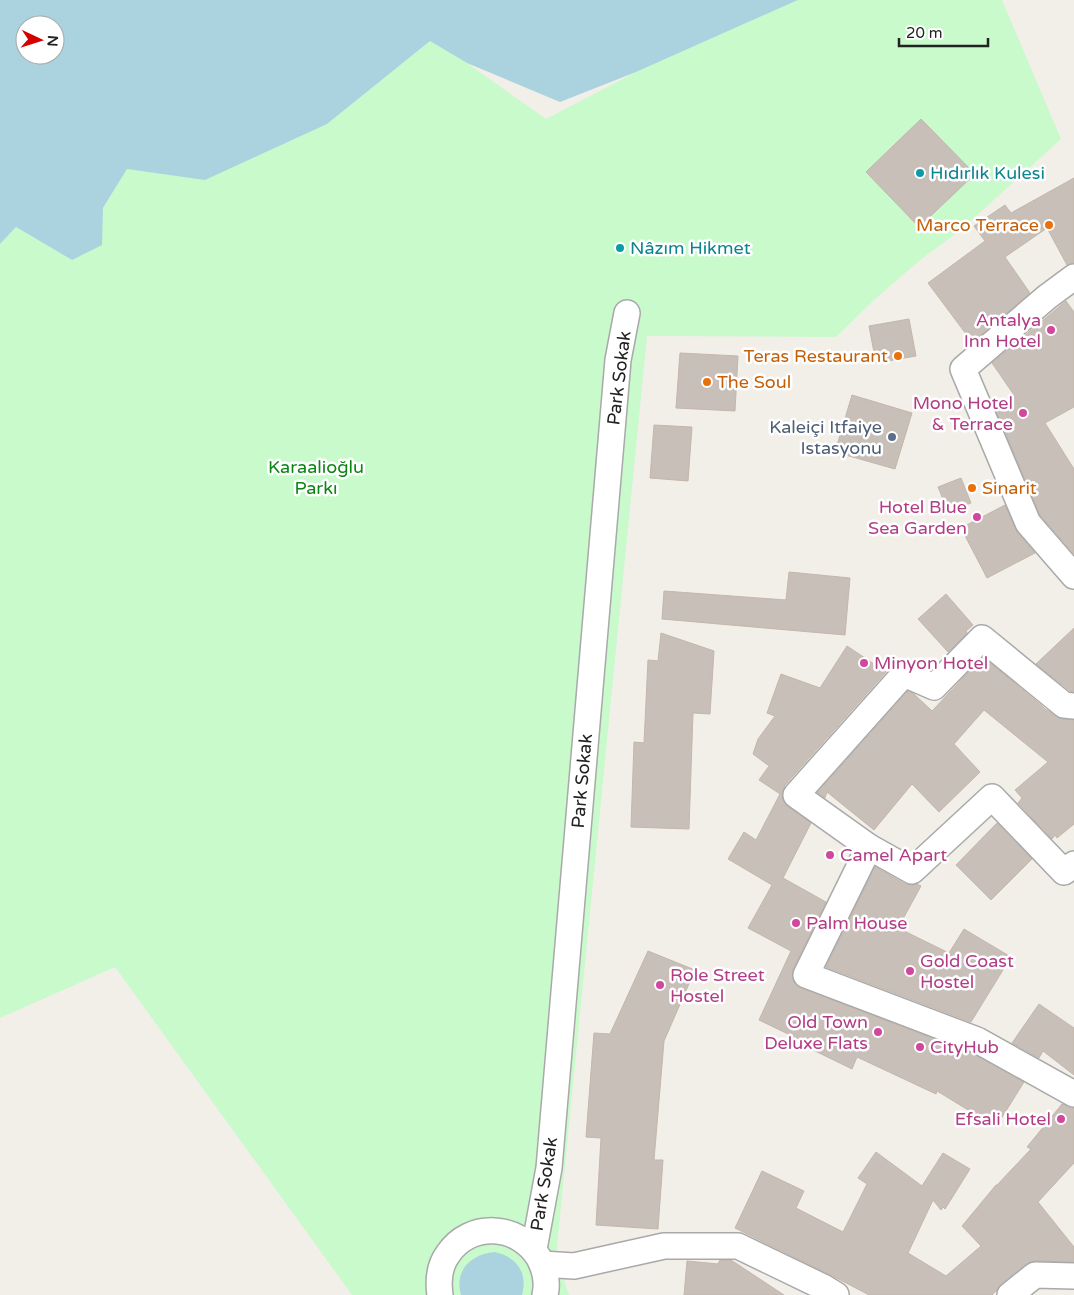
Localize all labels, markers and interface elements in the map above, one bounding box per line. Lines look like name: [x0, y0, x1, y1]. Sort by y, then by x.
north arrow: [15, 15, 65, 65]
scale bar: [899, 15, 988, 47]
text: 20 m: [906, 24, 943, 42]
text: N: [44, 35, 61, 47]
place label: Hıdırlık Kulesi: [930, 162, 1045, 184]
marker: Hıdırlık Kulesi: [914, 167, 926, 179]
place label: Marco Terrace: [916, 214, 1039, 236]
marker: Marco Terrace: [1043, 219, 1055, 231]
place label: Nâzım Hikmet: [630, 237, 751, 259]
marker: Nâzım Hikmet: [614, 242, 626, 254]
place label: Antalya Inn Hotel: [964, 309, 1041, 352]
marker: Antalya Inn Hotel: [1045, 324, 1057, 336]
street label: Park Sokak: [602, 329, 636, 426]
place label: Teras Restaurant: [744, 345, 888, 367]
marker: Teras Restaurant: [892, 350, 904, 362]
place label: The Soul: [717, 371, 791, 393]
marker: The Soul: [701, 376, 713, 388]
place label: Mono Hotel & Terrace: [913, 392, 1013, 435]
marker: Mono Hotel & Terrace: [1017, 407, 1029, 419]
place label: Kaleiçi Itfaiye Istasyonu: [769, 416, 882, 459]
marker: Kaleiçi Itfaiye Istasyonu: [886, 431, 898, 443]
park label: Karaalioğlu Parkı: [268, 456, 364, 499]
place label: Sinarit: [982, 477, 1037, 499]
marker: Sinarit: [966, 482, 978, 494]
place label: Hotel Blue Sea Garden: [868, 496, 967, 539]
marker: Hotel Blue Sea Garden: [971, 511, 983, 523]
place label: Minyon Hotel: [874, 652, 988, 674]
marker: Minyon Hotel: [858, 657, 870, 669]
street label: Park Sokak: [567, 733, 597, 829]
place label: Camel Apart: [840, 844, 947, 866]
marker: Camel Apart: [824, 849, 836, 861]
place label: Palm House: [806, 912, 908, 934]
marker: Palm House: [790, 917, 802, 929]
place label: Gold Coast Hostel: [920, 950, 1014, 993]
place label: Role Street Hostel: [670, 964, 765, 1007]
marker: Gold Coast Hostel: [904, 965, 916, 977]
marker: Role Street Hostel: [654, 979, 666, 991]
place label: Old Town Deluxe Flats: [764, 1011, 868, 1054]
marker: Old Town Deluxe Flats: [872, 1026, 884, 1038]
place label: CityHub: [930, 1036, 999, 1058]
marker: CityHub: [914, 1041, 926, 1053]
place label: Efsali Hotel: [955, 1108, 1051, 1130]
marker: Efsali Hotel: [1055, 1113, 1067, 1125]
street label: Park Sokak: [526, 1135, 562, 1232]

